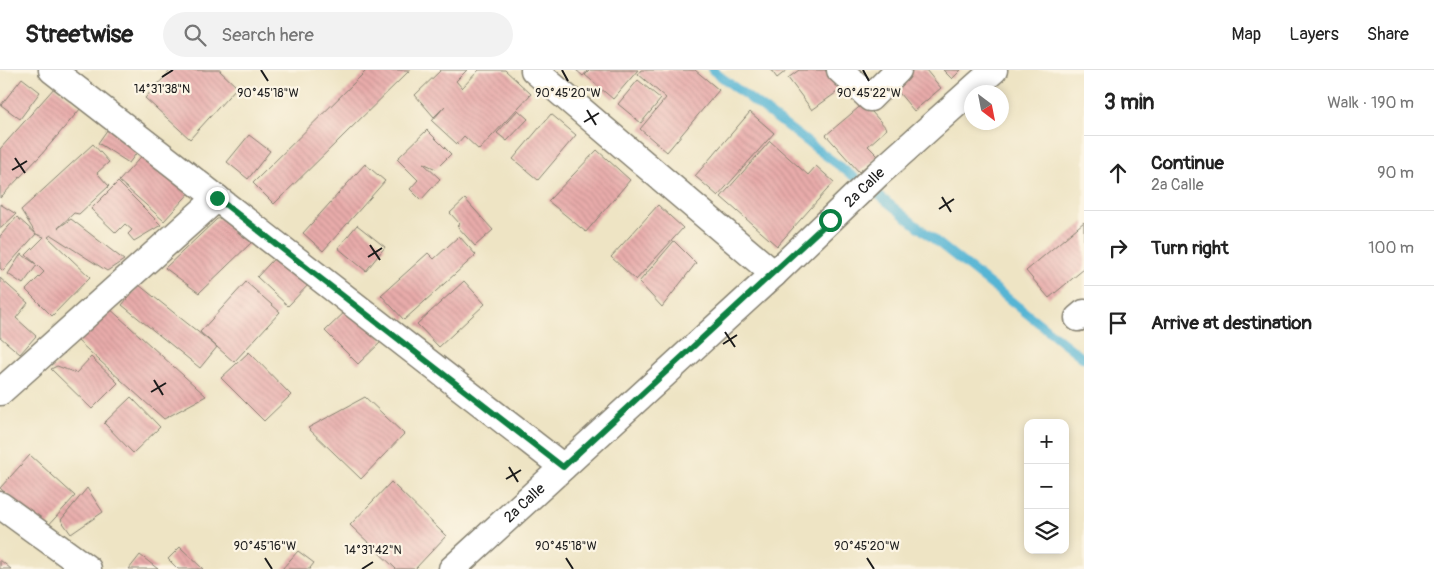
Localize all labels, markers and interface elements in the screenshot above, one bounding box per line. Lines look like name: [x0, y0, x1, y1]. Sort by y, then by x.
search box: [163, 12, 513, 57]
text: Streetwise: [25, 20, 133, 49]
icon: search: [181, 21, 209, 49]
text: Search here: [221, 23, 314, 47]
text: Map: [1232, 23, 1261, 46]
text: Layers: [1289, 23, 1339, 46]
text: Share: [1367, 23, 1409, 46]
text: 14°31'38"N: [134, 82, 190, 97]
north arrow: [964, 85, 1009, 130]
text: 90°45'18"W: [237, 86, 299, 101]
text: 90°45'20"W: [535, 86, 601, 101]
text: 90°45'22"W: [837, 86, 901, 101]
text: 3 min: [1104, 89, 1154, 116]
text: Walk · 190 m: [1327, 93, 1414, 113]
text: Continue: [1151, 151, 1224, 175]
icon: ahead: [1104, 159, 1132, 187]
street label: 2a Calle: [840, 163, 889, 212]
text: 90 m: [1377, 163, 1414, 183]
text: 2a Calle: [1151, 175, 1204, 195]
route end: [206, 187, 229, 210]
route start: [819, 209, 842, 232]
icon: right: [1104, 234, 1132, 262]
text: Turn right: [1151, 236, 1229, 260]
text: 100 m: [1368, 238, 1414, 258]
icon: arrive: [1104, 309, 1132, 337]
text: Arrive at destination: [1151, 311, 1312, 335]
map controls: [1024, 419, 1069, 554]
button: +: [1024, 419, 1069, 464]
button: −: [1024, 464, 1069, 509]
street label: 2a Calle: [500, 479, 550, 527]
button: layers: [1024, 509, 1069, 554]
text: 90°45'16"W: [234, 539, 296, 554]
text: 90°45'18"W: [535, 539, 597, 554]
text: 90°45'20"W: [834, 539, 900, 554]
text: 14°31'42"N: [344, 543, 402, 558]

